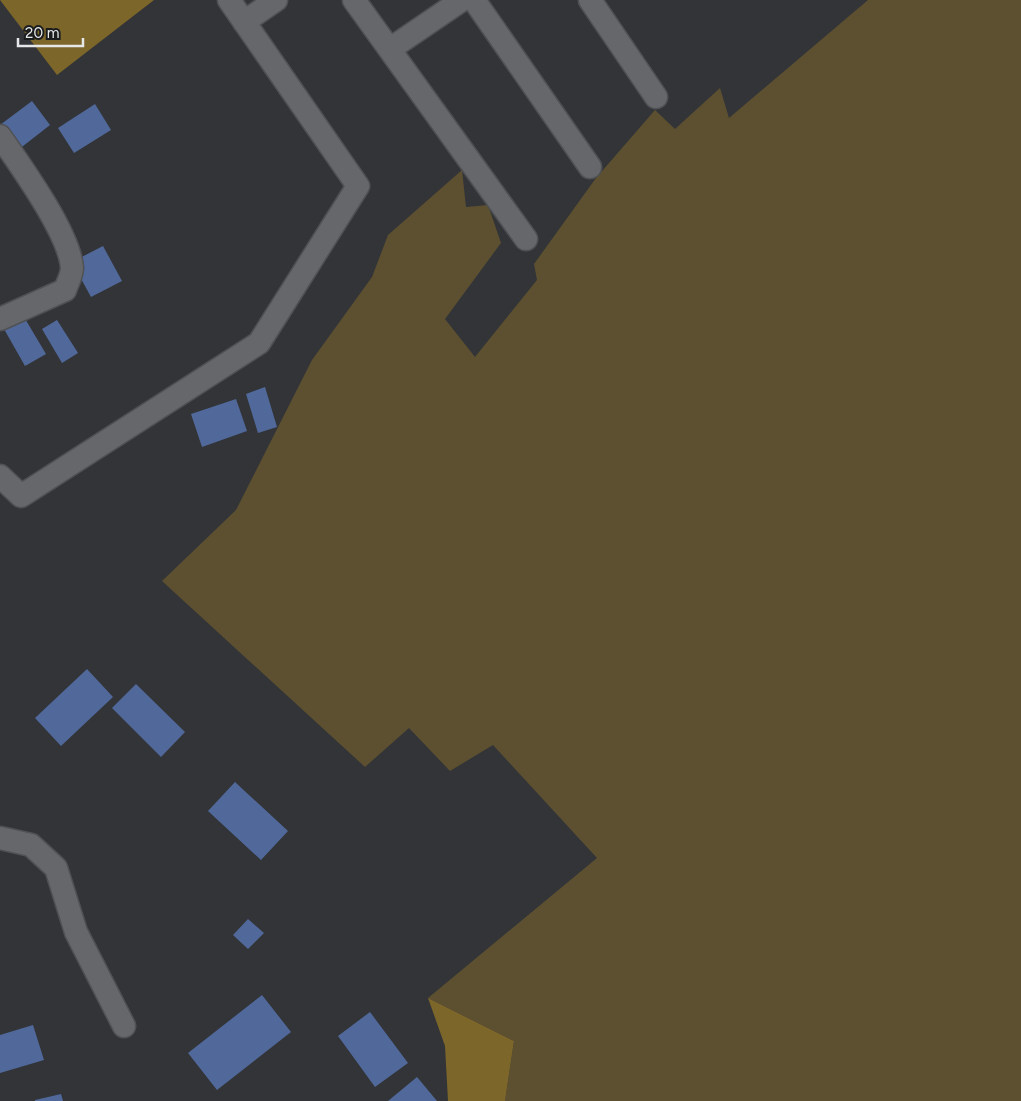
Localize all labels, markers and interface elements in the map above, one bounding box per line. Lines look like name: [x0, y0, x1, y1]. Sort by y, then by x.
scale bar: [18, 15, 82, 47]
text: 20 m: [25, 24, 59, 42]

